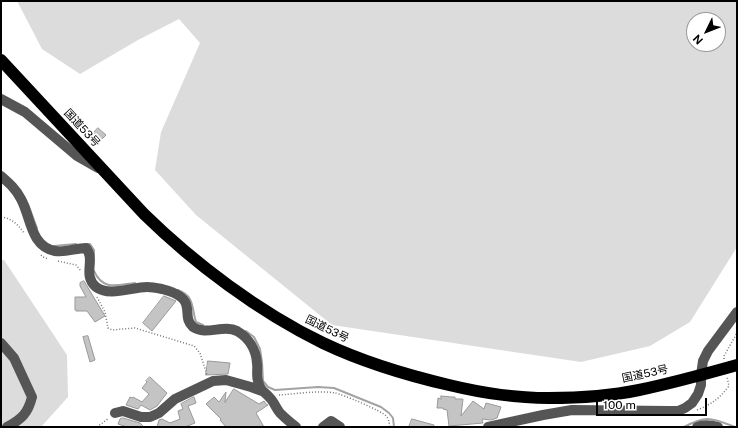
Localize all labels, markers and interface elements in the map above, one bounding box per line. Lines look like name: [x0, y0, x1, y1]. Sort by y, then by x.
north arrow: [686, 12, 726, 52]
text: N: [691, 32, 705, 47]
street label: 国道53号: [61, 106, 103, 150]
street label: 国道53号: [303, 313, 351, 345]
street label: 国道53号: [621, 363, 669, 385]
scale bar: [598, 390, 709, 416]
text: 100 m: [603, 398, 636, 412]

